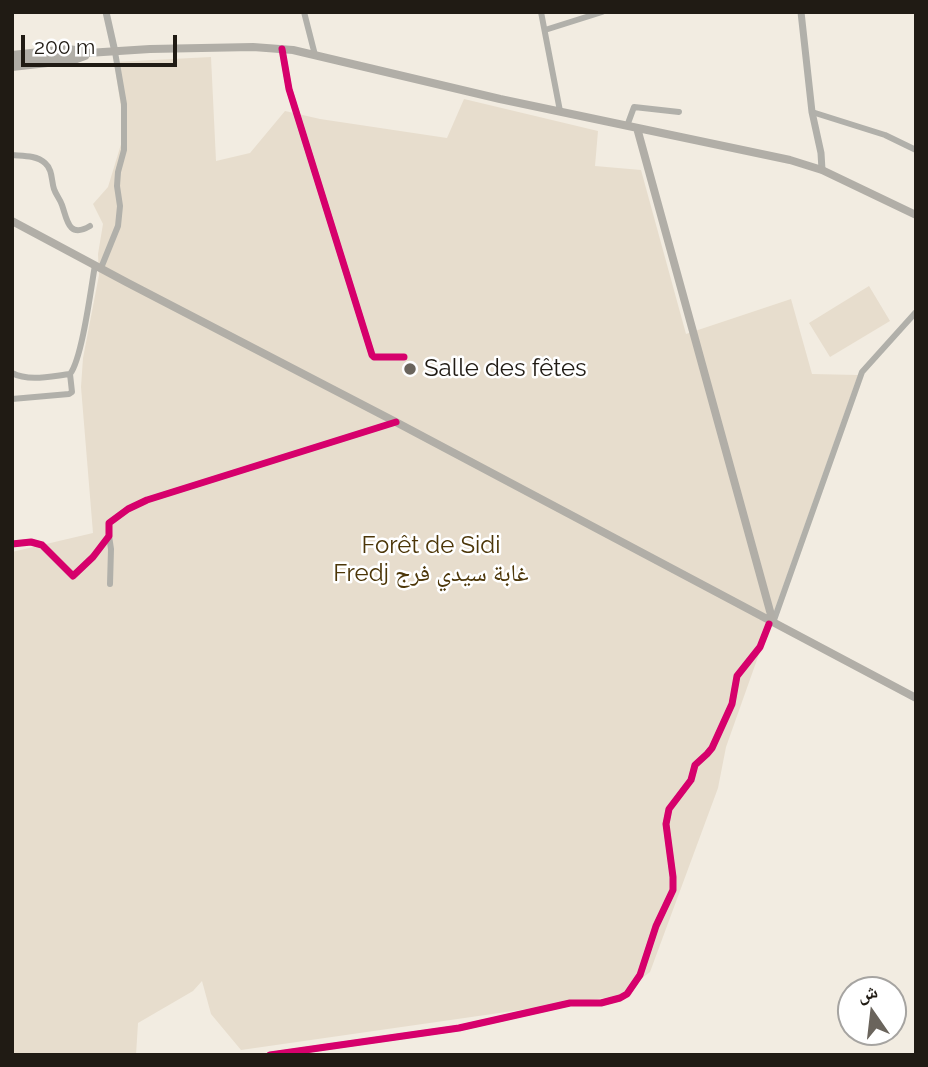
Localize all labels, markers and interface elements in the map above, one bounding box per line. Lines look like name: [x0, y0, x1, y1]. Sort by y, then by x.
scale bar: [24, 21, 180, 65]
text: 200 m: [34, 34, 95, 59]
place label: Salle des fêtes: [424, 355, 587, 383]
marker: Salle des fêtes: [402, 361, 418, 377]
park label: Forêt de Sidi Fredj غابة سيدي فرج: [333, 532, 529, 588]
north arrow: [837, 976, 907, 1046]
text: ش: [855, 979, 880, 1006]

